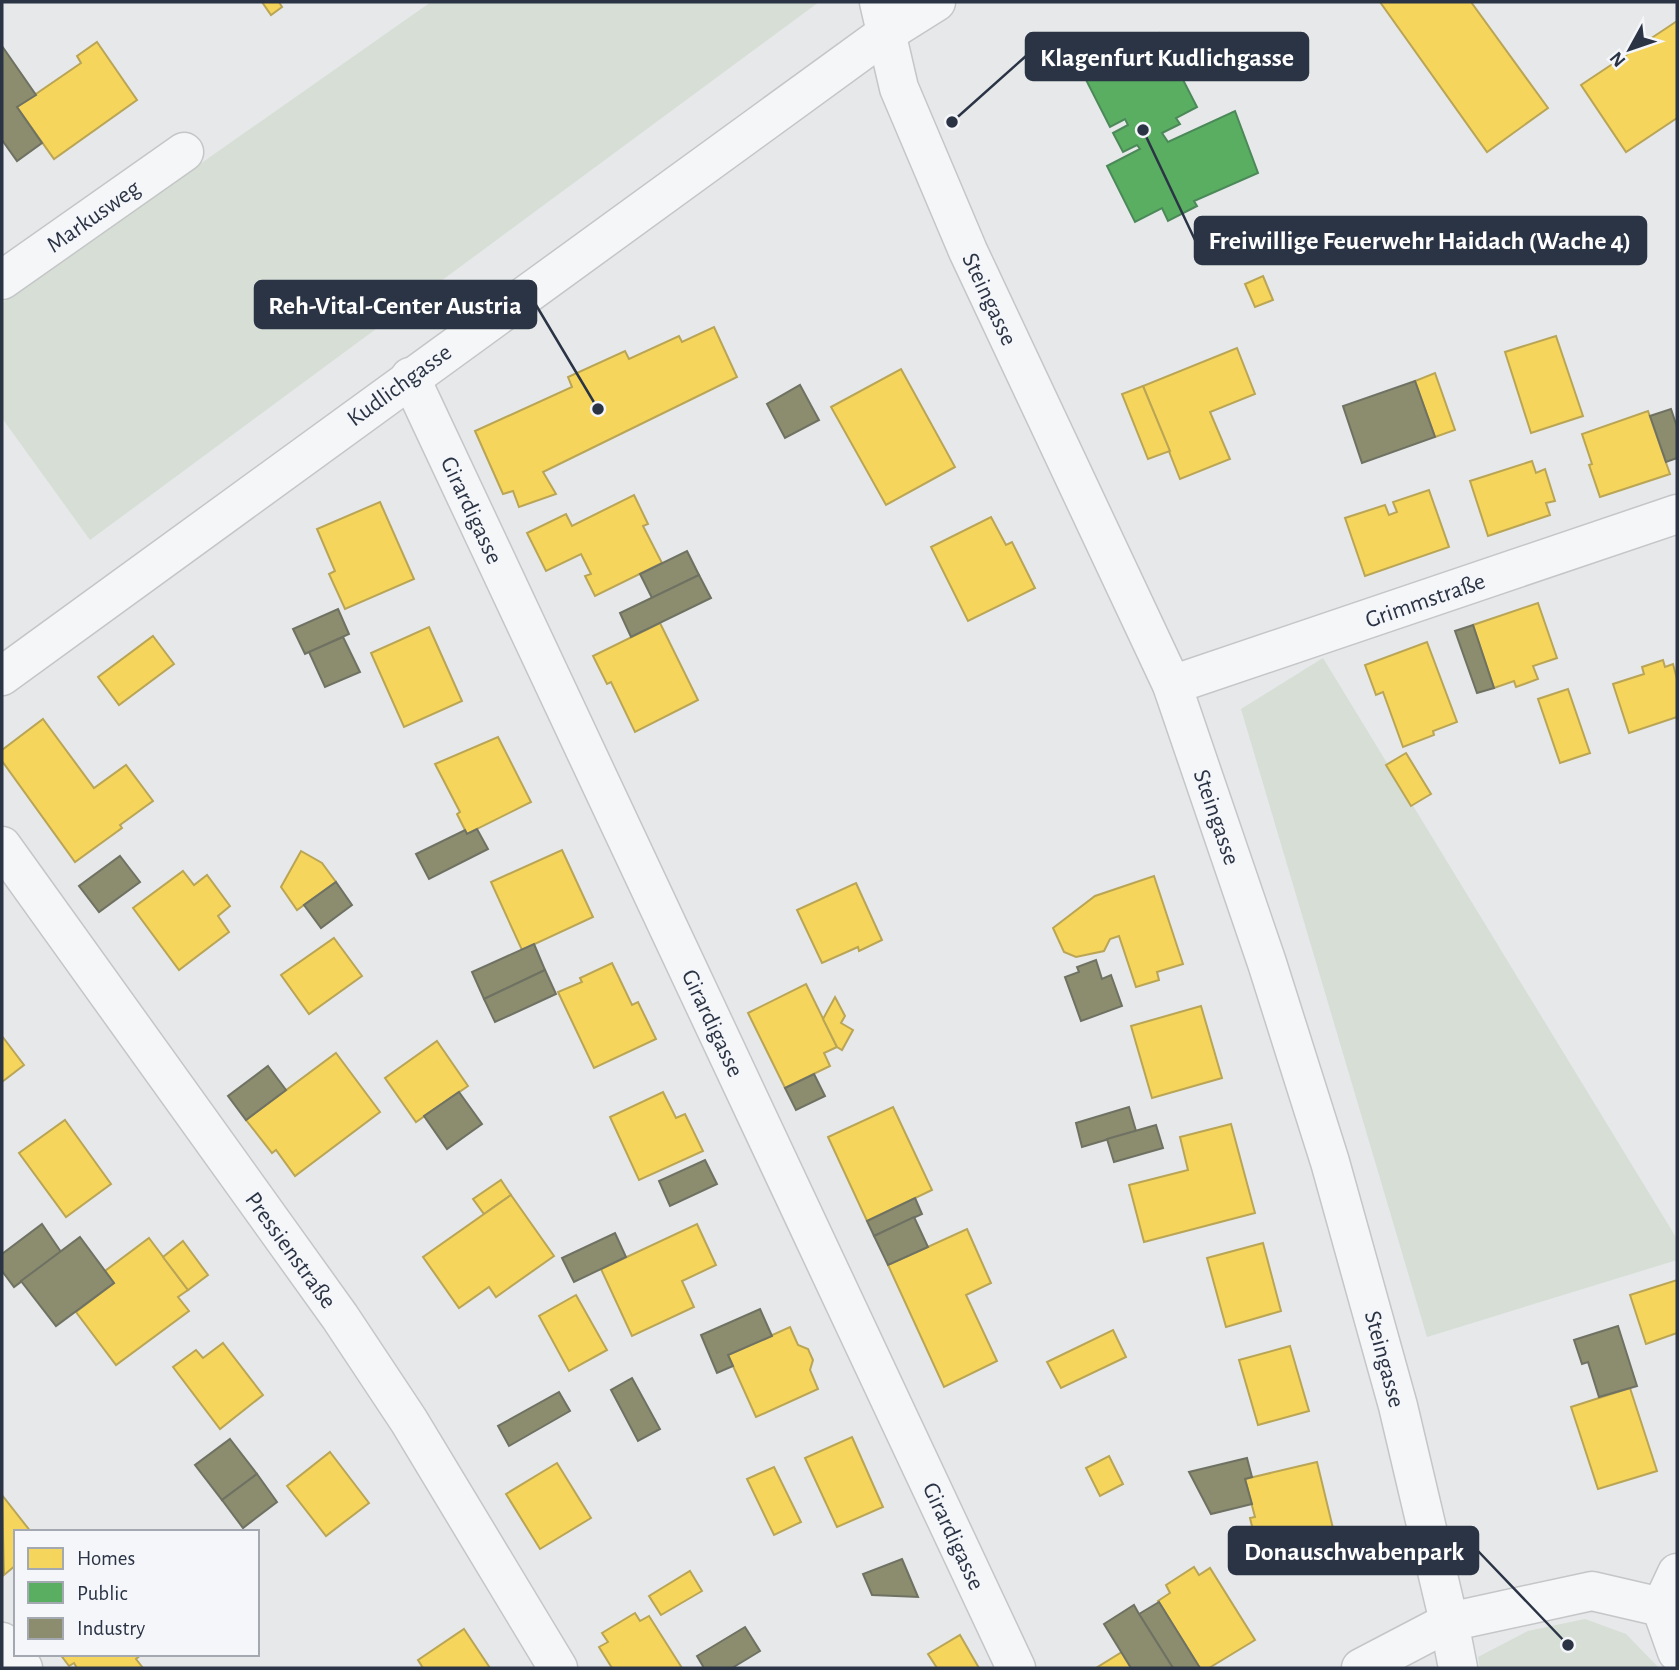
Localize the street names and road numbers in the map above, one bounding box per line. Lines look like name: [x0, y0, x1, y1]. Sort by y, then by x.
street label: Markusweg: [43, 176, 145, 258]
street label: Steingasse: [957, 249, 1021, 349]
street label: Kudlichgasse: [343, 340, 456, 431]
street label: Girardigasse: [436, 453, 506, 568]
street label: Grimmstraße: [1362, 569, 1488, 633]
street label: Steingasse: [1189, 767, 1244, 868]
street label: Girardigasse: [677, 966, 747, 1081]
street label: Pressienstraße: [240, 1188, 340, 1313]
street label: Steingasse: [1360, 1308, 1408, 1410]
street label: Girardigasse: [918, 1479, 988, 1594]

